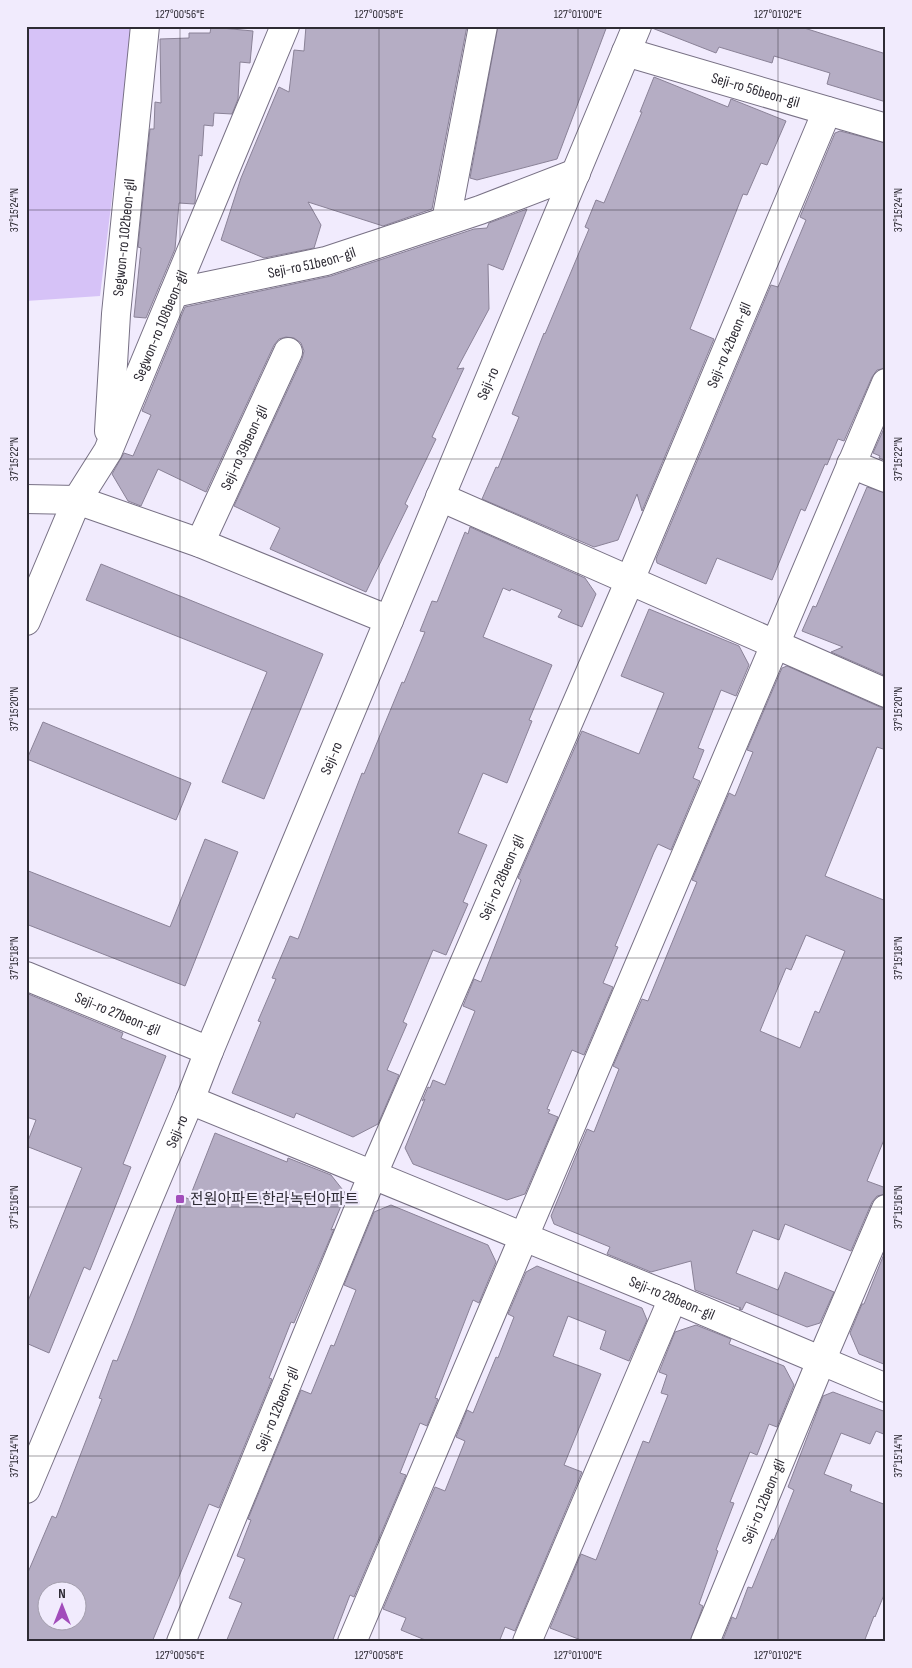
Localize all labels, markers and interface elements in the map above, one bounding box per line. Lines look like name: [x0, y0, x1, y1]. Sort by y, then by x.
text: 127°00'56"E: [155, 7, 205, 22]
text: 127°00'58"E: [354, 7, 404, 22]
text: 127°01'00"E: [554, 7, 602, 22]
text: 127°01'02"E: [754, 7, 802, 22]
street label: Seji-ro 56beon-gil: [709, 68, 802, 112]
street label: Segwon-ro 102beon-gil: [109, 178, 140, 297]
text: 37°15'24"N: [7, 188, 22, 232]
text: 37°15'24"N: [891, 188, 906, 232]
street label: Seji-ro 51beon-gil: [266, 243, 358, 283]
street label: Segwon-ro 108beon-gil: [129, 268, 192, 384]
street label: Seji-ro 42beon-gil: [703, 299, 756, 391]
street label: Seji-ro: [473, 365, 503, 403]
street label: Seji-ro 39beon-gil: [217, 402, 272, 493]
text: 37°15'22"N: [7, 437, 22, 481]
text: 37°15'22"N: [891, 437, 906, 481]
text: 37°15'20"N: [7, 687, 22, 731]
text: 37°15'20"N: [891, 687, 906, 731]
street label: Seji-ro: [316, 739, 347, 778]
street label: Seji-ro 28beon-gil: [475, 832, 529, 923]
text: 37°15'18"N: [7, 936, 22, 980]
text: 37°15'18"N: [891, 936, 906, 980]
street label: Seji-ro 27beon-gil: [72, 988, 163, 1040]
street label: Seji-ro: [162, 1112, 193, 1151]
text: 37°15'16"N: [7, 1185, 22, 1229]
text: 37°15'16"N: [891, 1185, 906, 1229]
place label: 전원아파트.한라녹턴아파트: [190, 1190, 359, 1209]
marker: 전원아파트.한라녹턴아파트: [174, 1193, 186, 1205]
street label: Seji-ro 28beon-gil: [626, 1272, 718, 1325]
street label: Seji-ro 12beon-gil: [251, 1364, 303, 1454]
text: 37°15'14"N: [7, 1434, 22, 1478]
text: 37°15'14"N: [891, 1434, 906, 1478]
street label: Seji-ro 12beon-gil: [737, 1456, 789, 1547]
north arrow: [38, 1580, 88, 1630]
text: N: [58, 1585, 66, 1602]
text: 127°00'56"E: [155, 1648, 205, 1663]
text: 127°00'58"E: [354, 1648, 404, 1663]
text: 127°01'00"E: [554, 1648, 602, 1663]
text: 127°01'02"E: [754, 1648, 802, 1663]

